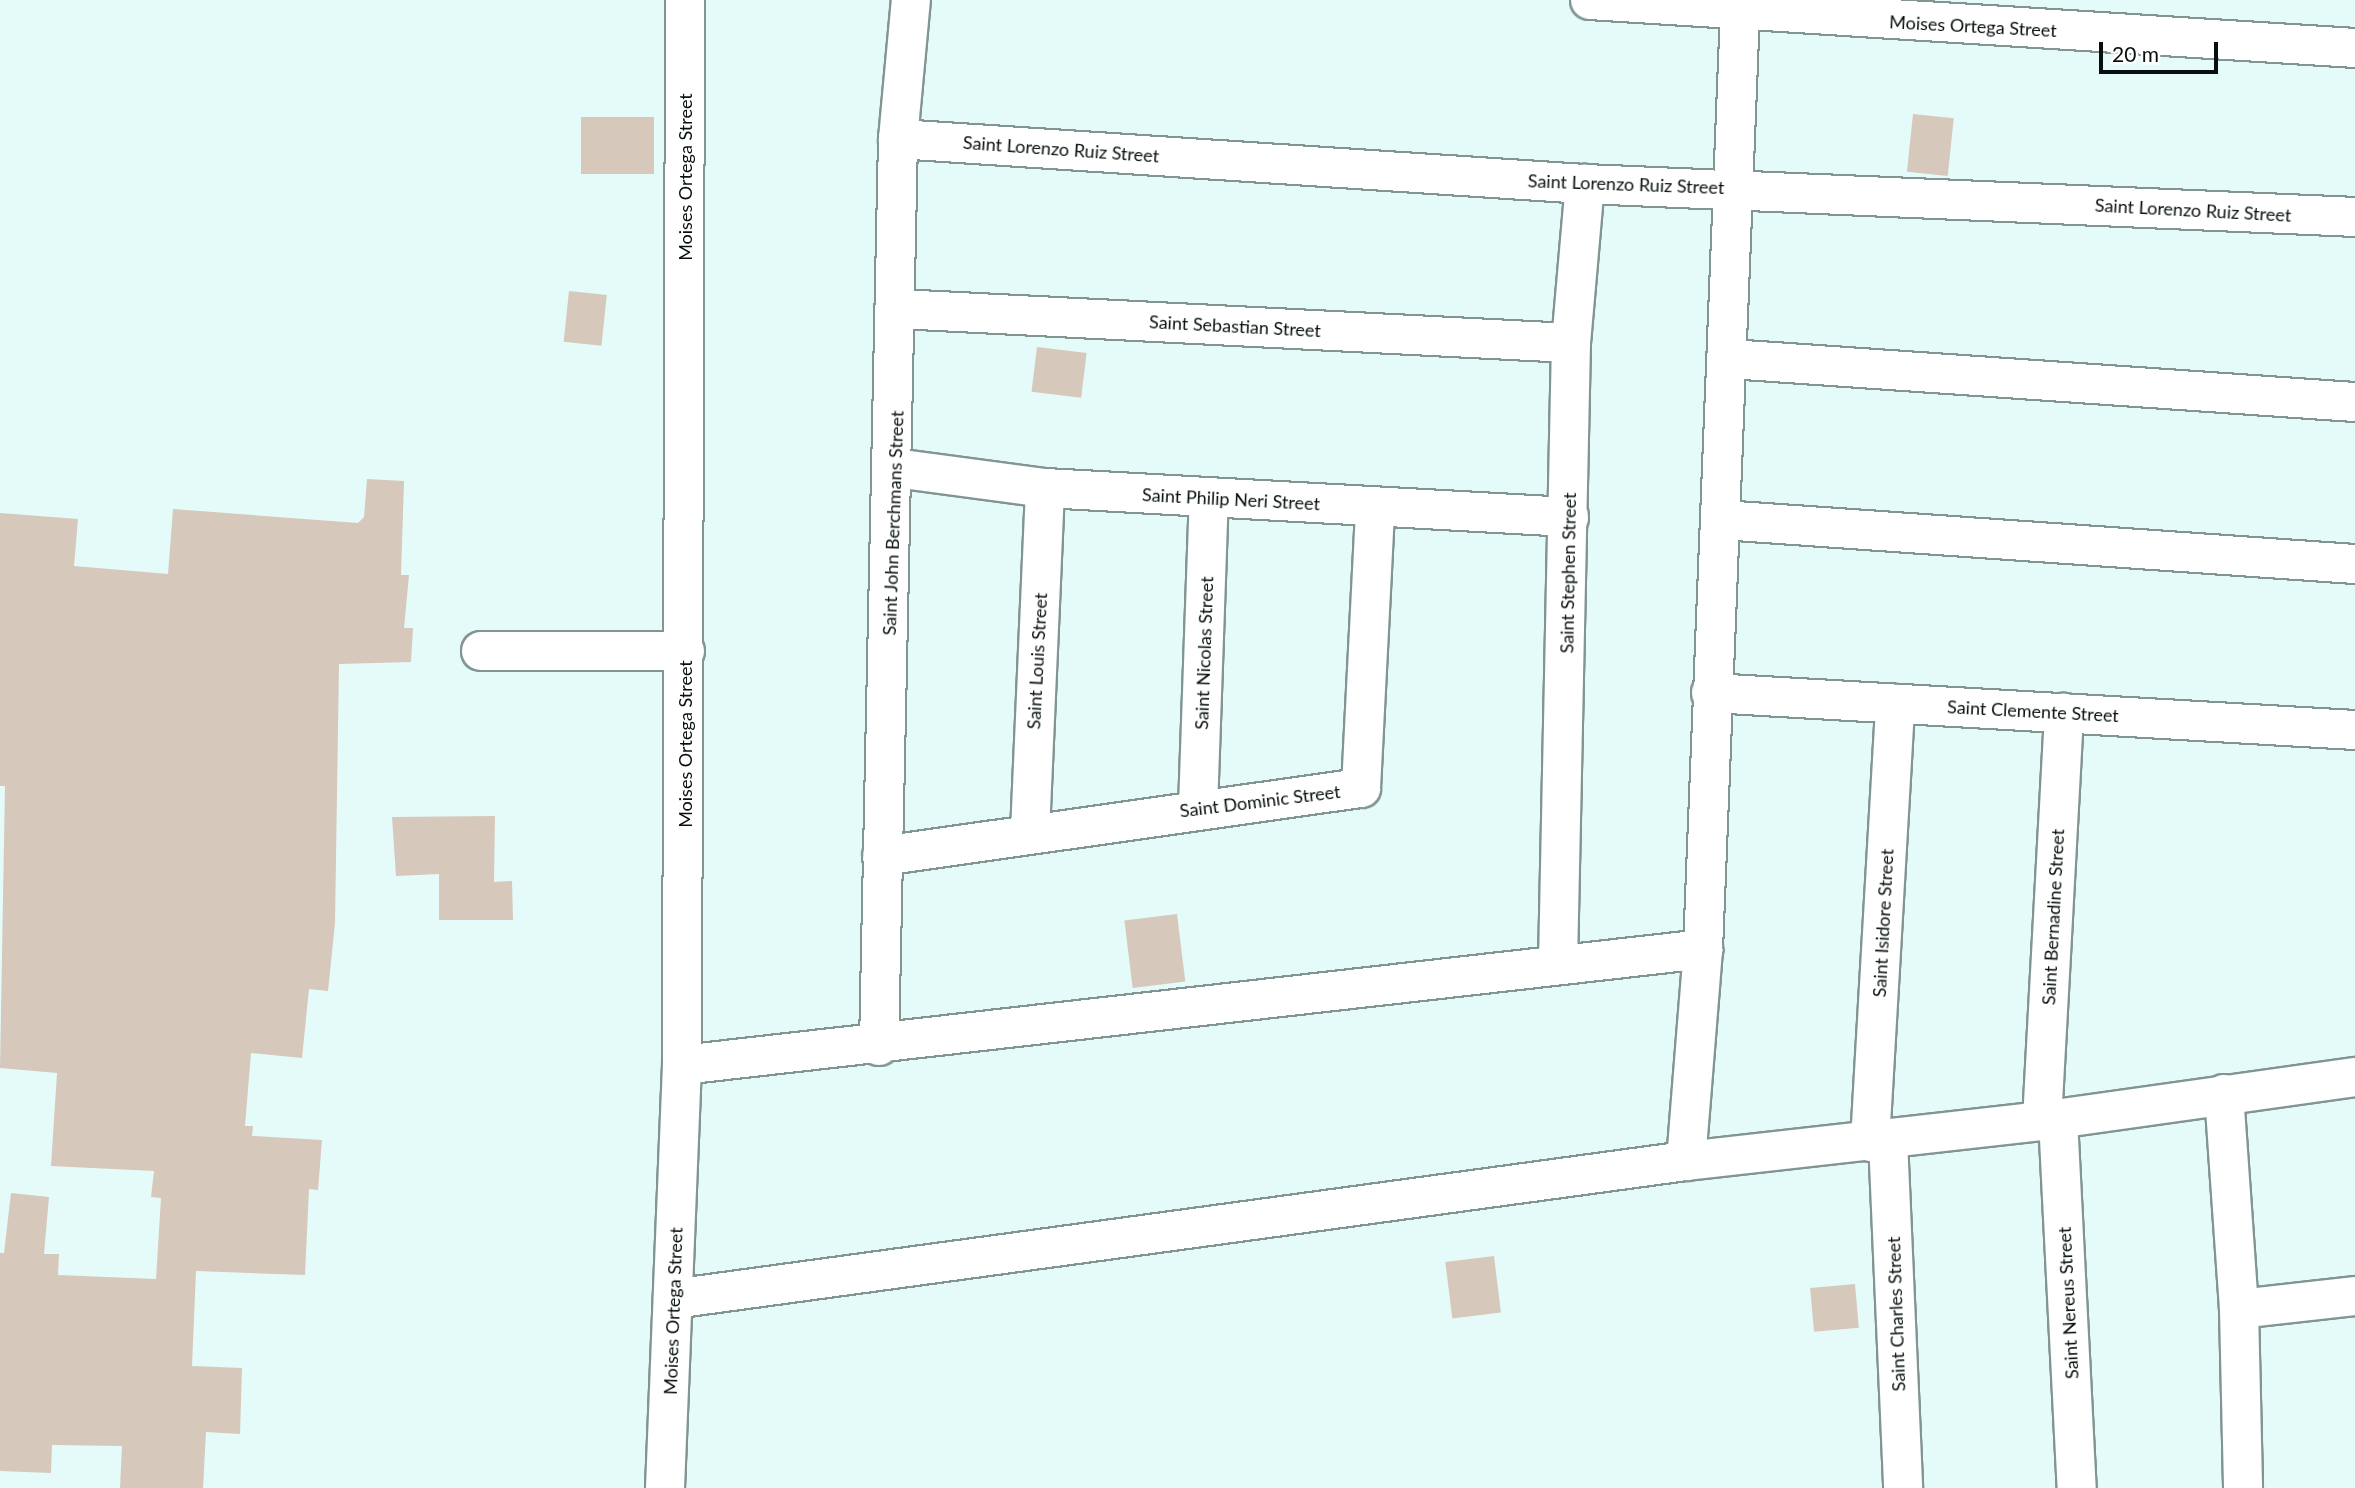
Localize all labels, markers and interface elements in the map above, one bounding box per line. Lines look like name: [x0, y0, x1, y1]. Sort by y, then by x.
street label: Moises Ortega Street: [1889, 11, 2057, 41]
scale bar: [2103, 28, 2222, 72]
text: 20 m: [2112, 41, 2159, 66]
street label: Moises Ortega Street: [674, 93, 696, 261]
street label: Saint Lorenzo Ruiz Street: [962, 131, 1160, 167]
street label: Saint Lorenzo Ruiz Street: [1527, 170, 1725, 198]
street label: Saint Lorenzo Ruiz Street: [2094, 194, 2292, 226]
street label: Saint Sebastian Street: [1149, 311, 1321, 341]
street label: Saint John Berchmans Street: [878, 410, 908, 636]
street label: Saint Philip Neri Street: [1142, 484, 1320, 514]
street label: Saint Stephen Street: [1556, 492, 1580, 654]
street label: Saint Nicolas Street: [1191, 576, 1217, 730]
street label: Saint Louis Street: [1023, 592, 1051, 730]
street label: Moises Ortega Street: [674, 660, 696, 828]
street label: Saint Clemente Street: [1947, 696, 2119, 726]
street label: Saint Dominic Street: [1178, 780, 1342, 822]
street label: Saint Bernadine Street: [2038, 828, 2068, 1006]
street label: Saint Isidore Street: [1868, 848, 1898, 998]
street label: Saint Nereus Street: [2053, 1226, 2083, 1380]
street label: Moises Ortega Street: [659, 1227, 687, 1395]
street label: Saint Charles Street: [1883, 1236, 1909, 1392]

